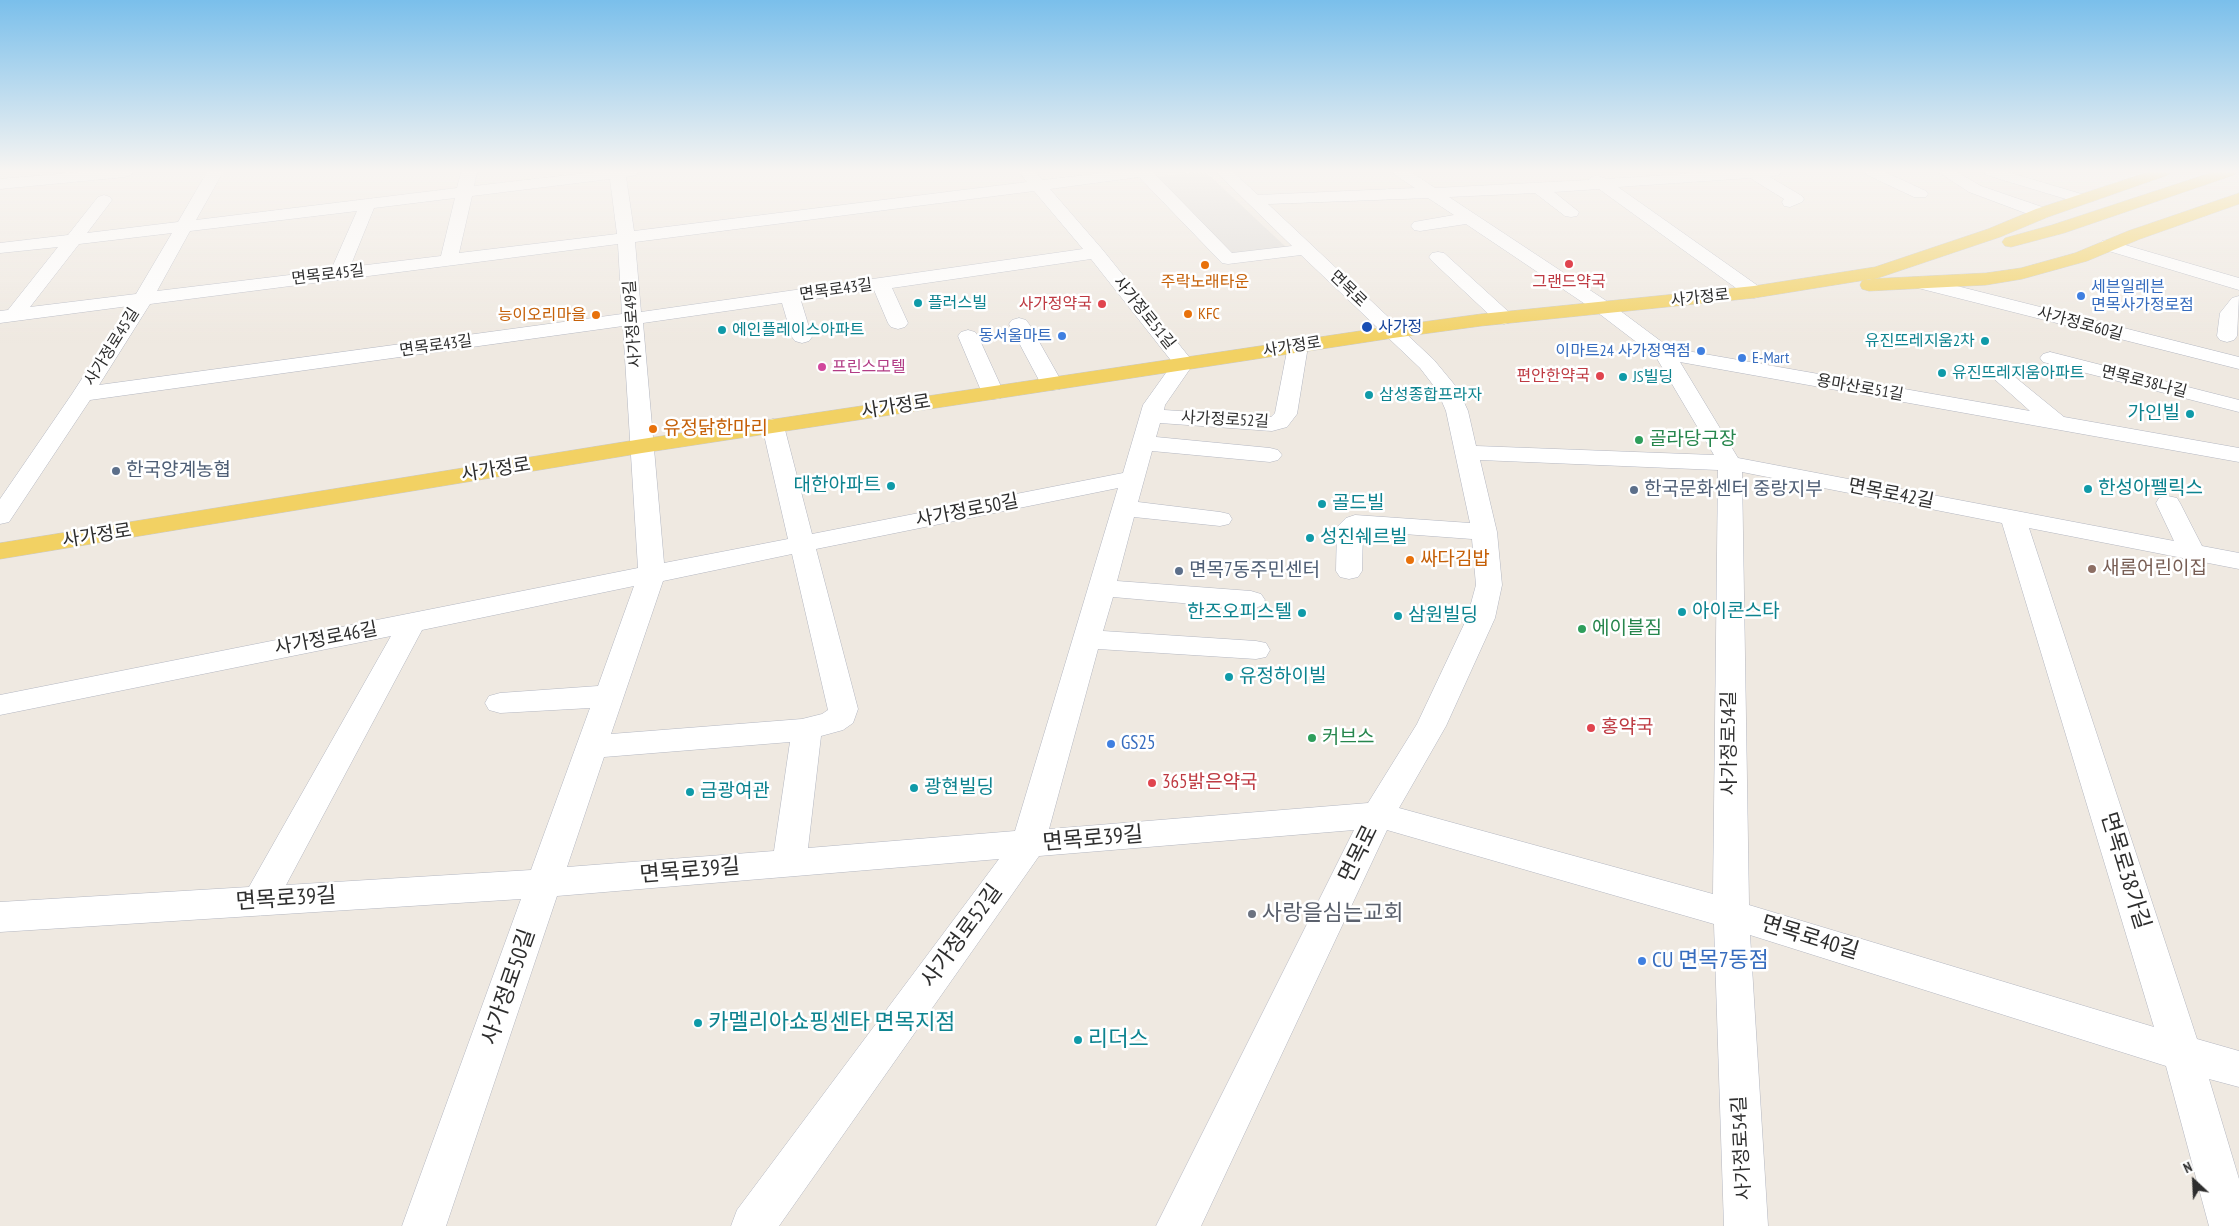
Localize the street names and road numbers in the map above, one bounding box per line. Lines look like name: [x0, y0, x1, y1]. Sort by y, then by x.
street label: 면목로45길: [290, 261, 366, 289]
street label: 면목로: [1325, 267, 1371, 311]
street label: 사가정로51길: [1109, 273, 1179, 353]
street label: 면목로43길: [798, 275, 874, 305]
street label: 사가정로49길: [620, 279, 646, 369]
street label: 사가정로: [1670, 285, 1730, 311]
street label: 사가정로60길: [2035, 303, 2125, 345]
street label: 사가정로45길: [81, 305, 143, 389]
street label: 면목로43길: [398, 331, 474, 361]
street label: 사가정로: [1261, 333, 1323, 361]
street label: 면목로38나길: [2099, 362, 2189, 402]
street label: 용마산로51길: [1815, 371, 1905, 405]
street label: 사가정로: [860, 390, 932, 424]
street label: 사가정로52길: [1181, 408, 1269, 432]
street label: 사가정로: [460, 453, 532, 487]
street label: 면목로42길: [1846, 475, 1936, 513]
street label: 사가정로50길: [914, 490, 1020, 532]
street label: 사가정로: [61, 519, 133, 553]
street label: 사가정로46길: [273, 618, 379, 660]
street label: 사가정로54길: [1719, 691, 1741, 795]
street label: 면목로38가길: [2095, 809, 2155, 933]
street label: 면목로39길: [1042, 821, 1144, 857]
street label: 면목로: [1334, 821, 1384, 887]
street label: 면목로39길: [639, 853, 741, 889]
street label: 사가정로52길: [916, 879, 1008, 993]
street label: 면목로39길: [235, 882, 337, 916]
street label: 면목로40길: [1758, 911, 1862, 965]
street label: 사가정로50길: [477, 925, 541, 1049]
street label: 사가정로54길: [1728, 1095, 1756, 1201]

